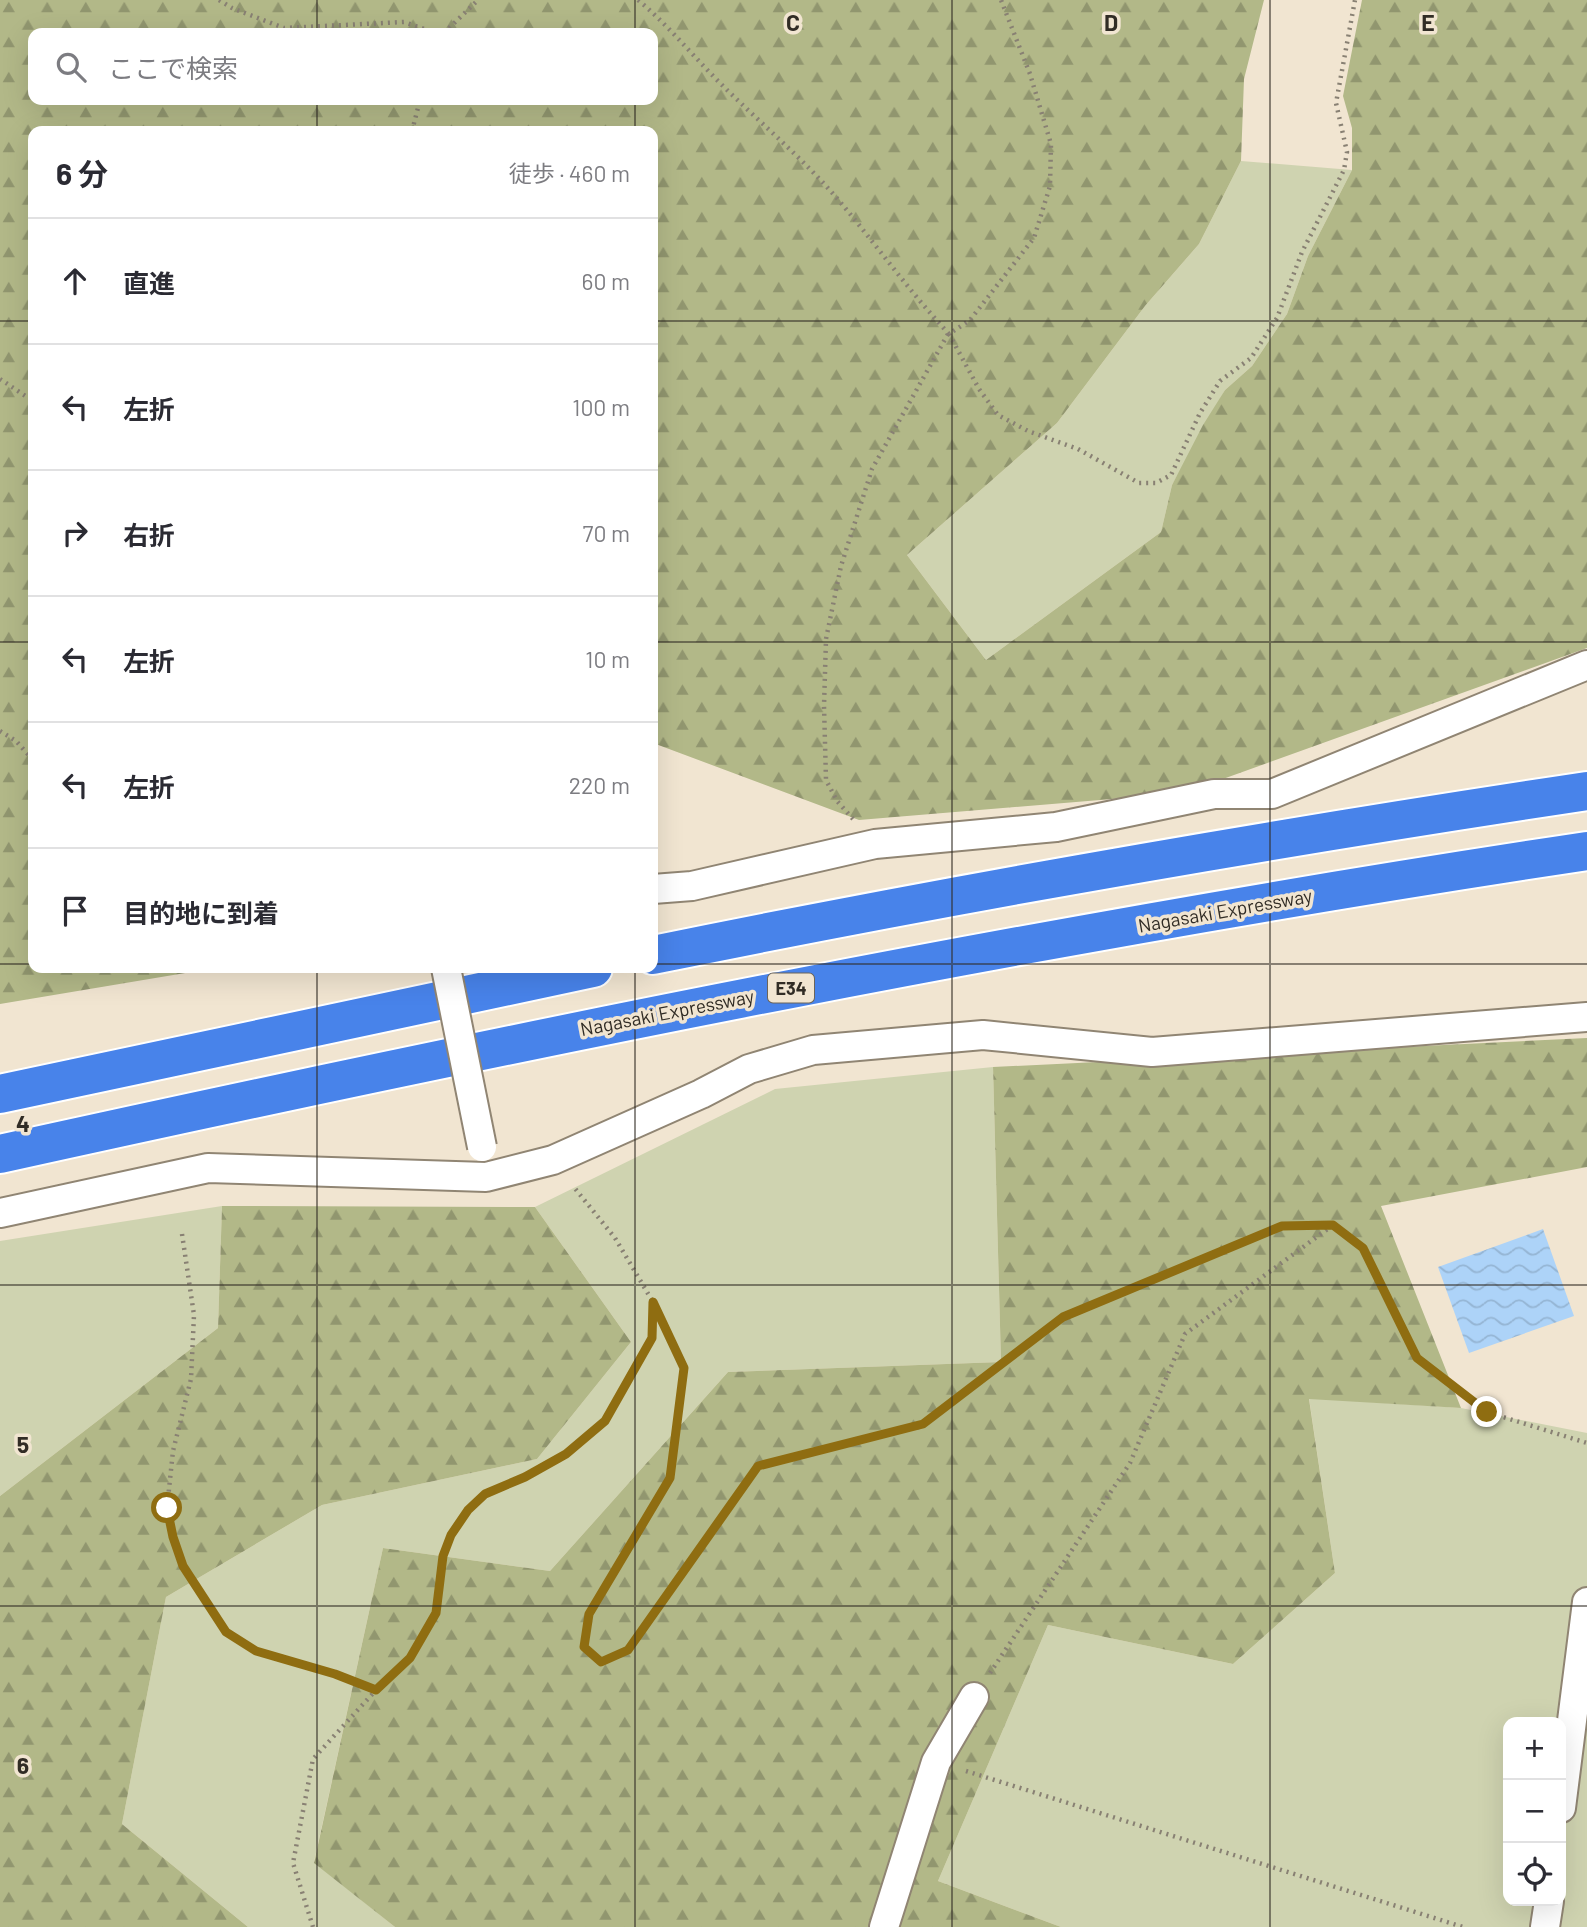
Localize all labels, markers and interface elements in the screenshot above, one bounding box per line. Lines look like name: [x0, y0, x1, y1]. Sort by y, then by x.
text: C: [786, 8, 800, 36]
text: D: [1104, 8, 1118, 36]
text: E: [1421, 8, 1435, 36]
search box: [28, 28, 658, 105]
icon: search: [52, 48, 90, 86]
text: ここで検索: [108, 52, 238, 83]
text: 6 分: [56, 155, 108, 191]
text: 徒歩 · 460 m: [509, 159, 630, 187]
icon: ahead: [56, 262, 94, 300]
text: 直進: [123, 267, 175, 298]
text: 60 m: [582, 267, 630, 295]
icon: left: [56, 388, 94, 426]
text: 左折: [123, 393, 175, 424]
text: 100 m: [572, 393, 630, 421]
icon: right: [56, 514, 94, 552]
text: 右折: [123, 519, 175, 550]
text: 70 m: [583, 519, 630, 547]
icon: left: [56, 640, 94, 678]
text: 左折: [123, 645, 175, 676]
text: 10 m: [585, 645, 630, 673]
icon: left: [56, 766, 94, 804]
text: 左折: [123, 771, 175, 802]
text: 220 m: [569, 771, 630, 799]
street label: Nagasaki Expressway: [1136, 883, 1314, 937]
icon: arrive: [56, 892, 94, 930]
text: 目的地に到着: [123, 897, 279, 928]
road number: E34: [768, 973, 814, 1002]
street label: Nagasaki Expressway: [578, 984, 756, 1040]
text: 4: [16, 1109, 30, 1137]
route end: [1471, 1396, 1502, 1427]
text: 5: [17, 1430, 29, 1458]
route start: [151, 1492, 182, 1523]
map controls: [1503, 1717, 1566, 1906]
button: +: [1503, 1717, 1566, 1780]
text: 6: [17, 1751, 29, 1779]
button: −: [1503, 1780, 1566, 1843]
button: locate: [1503, 1843, 1566, 1906]

